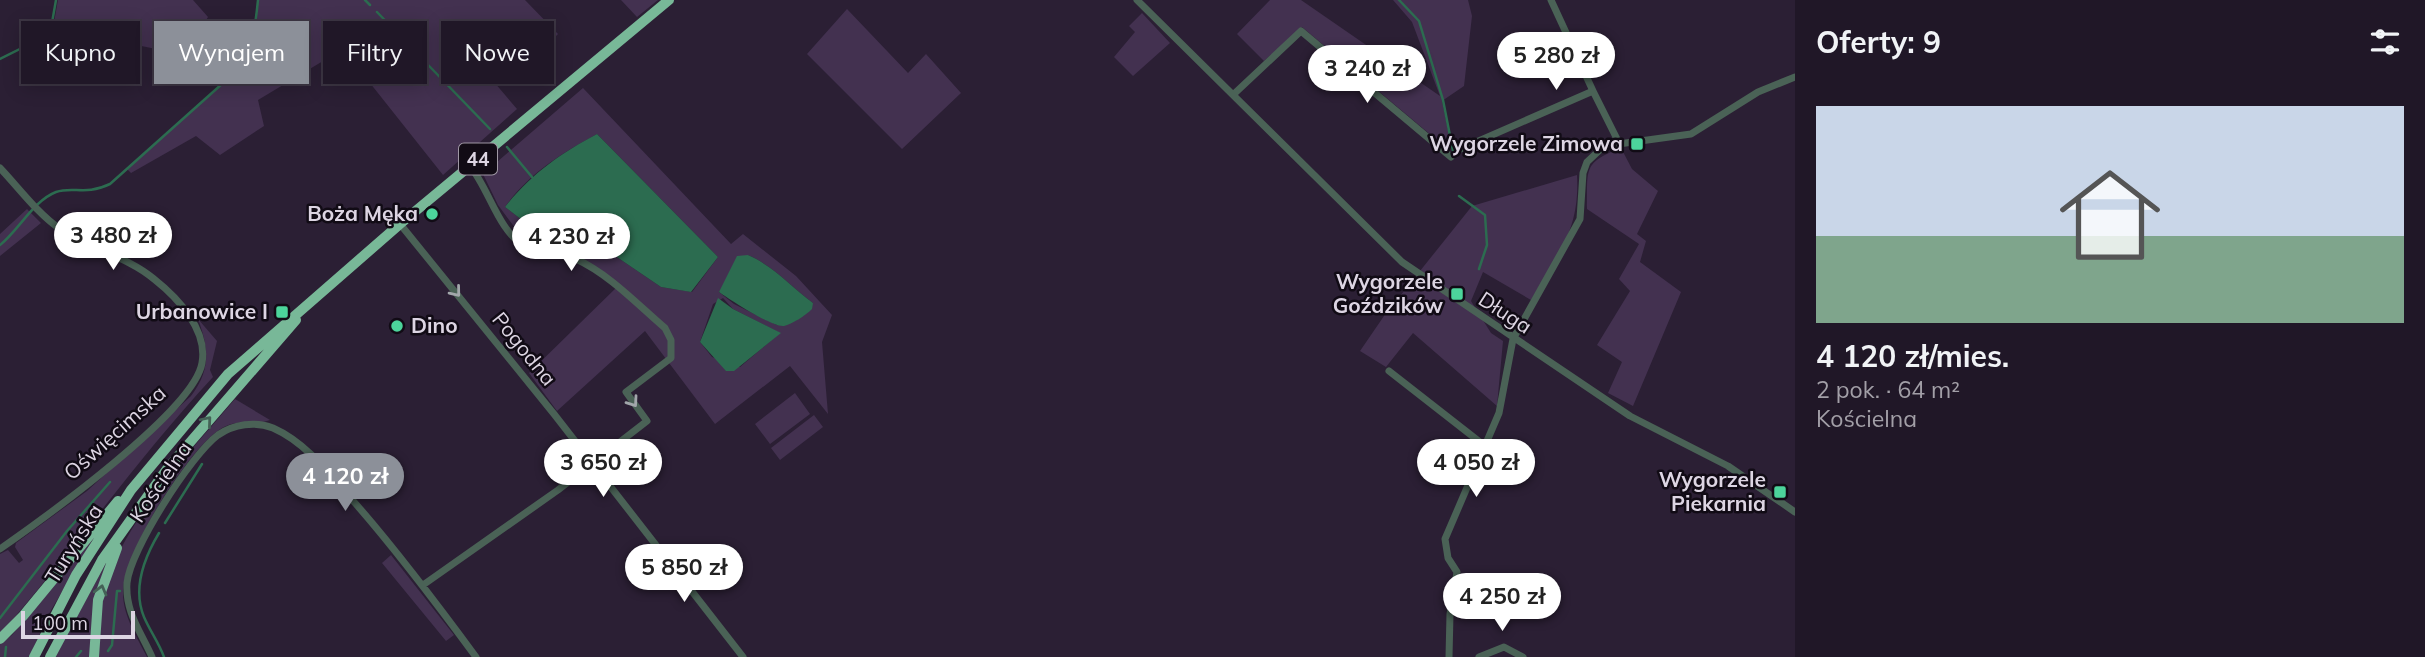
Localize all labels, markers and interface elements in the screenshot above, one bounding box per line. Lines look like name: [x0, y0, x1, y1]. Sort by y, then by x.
chip: Kupno: [21, 21, 140, 84]
chip: Wynajem: [154, 21, 309, 84]
chip: Filtry: [323, 21, 427, 84]
chip: Nowe: [441, 21, 554, 84]
text: Oferty: 9: [1816, 23, 1941, 61]
icon: filters: [2366, 23, 2404, 61]
pin: 5 280 zł: [1484, 32, 1628, 92]
text: 5 280 zł: [1513, 40, 1599, 69]
pin: 3 240 zł: [1295, 46, 1439, 105]
text: 3 240 zł: [1324, 53, 1410, 82]
place label: Wygorzele Zimowa: [1429, 130, 1623, 156]
marker: Wygorzele Zimowa: [1629, 136, 1645, 152]
road number: 44: [459, 144, 497, 174]
icon: home: [2047, 152, 2173, 278]
place label: Boża Męka: [307, 200, 418, 226]
marker: Boża Męka: [424, 206, 440, 222]
pin: 3 480 zł: [41, 212, 185, 272]
pin: 4 230 zł: [499, 214, 643, 273]
text: 3 480 zł: [70, 220, 156, 249]
text: 4 230 zł: [528, 221, 614, 250]
place label: Wygorzele Goździków: [1333, 268, 1443, 318]
one-way arrow: [448, 285, 461, 297]
street label: Długa: [1474, 285, 1537, 339]
marker: Wygorzele Goździków: [1449, 286, 1465, 302]
place label: Urbanowice I: [136, 298, 268, 324]
marker: Urbanowice I: [274, 304, 290, 320]
street label: Pogodna: [487, 306, 562, 390]
place label: Dino: [411, 312, 458, 338]
marker: Dino: [389, 318, 405, 334]
text: 4 120 zł/mies.: [1816, 337, 2009, 375]
text: 2 pok. · 64 m²: [1816, 375, 1960, 404]
street label: Oświęcimska: [58, 380, 171, 485]
one-way arrow: [625, 394, 637, 407]
text: Kościelna: [1816, 404, 1917, 433]
one-way arrow: [199, 417, 211, 430]
street label: Kościelna: [124, 436, 197, 527]
pin: 3 650 zł: [531, 440, 675, 499]
pin: 4 050 zł: [1404, 440, 1548, 499]
text: 3 650 zł: [560, 447, 646, 476]
text: 4 050 zł: [1433, 447, 1519, 476]
pin: 4 120 zł: [273, 454, 417, 513]
text: 4 120 zł: [302, 461, 388, 490]
place label: Wygorzele Piekarnia: [1659, 466, 1766, 516]
marker: Wygorzele Piekarnia: [1772, 484, 1788, 500]
street label: Turyńska: [39, 499, 108, 588]
pin: 5 850 zł: [612, 544, 756, 604]
text: 5 850 zł: [641, 552, 727, 581]
pin: 4 250 zł: [1430, 574, 1574, 633]
text: 4 250 zł: [1459, 581, 1545, 610]
one-way arrow: [93, 584, 108, 596]
scale bar: [21, 608, 135, 640]
text: 100 m: [32, 611, 88, 635]

